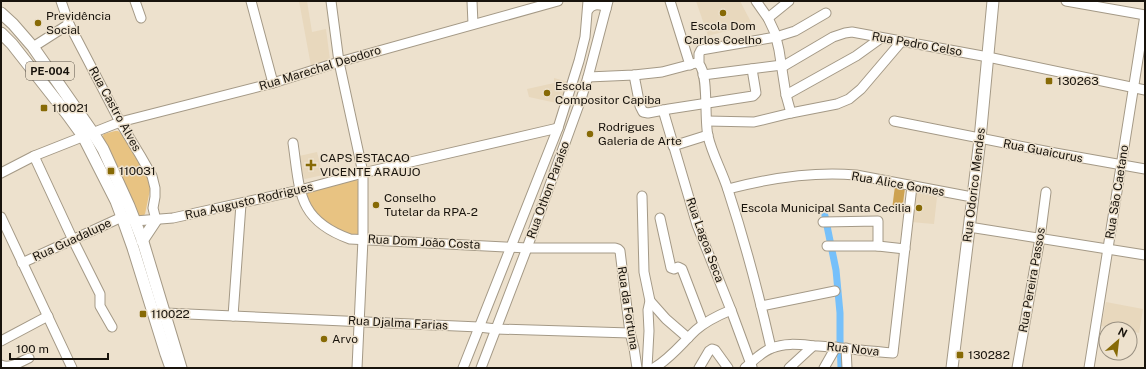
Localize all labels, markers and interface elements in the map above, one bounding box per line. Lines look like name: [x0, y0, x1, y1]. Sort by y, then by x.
marker: Escola Dom Carlos Coelho: [718, 8, 728, 18]
place label: Previdência Social: [46, 9, 111, 37]
marker: Previdência Social: [33, 18, 43, 28]
place label: Escola Dom Carlos Coelho: [684, 19, 762, 47]
street label: Rua Pedro Celso: [871, 29, 964, 59]
street label: Rua Marechal Deodoro: [257, 43, 383, 93]
road number: PE-004: [26, 62, 74, 80]
street label: Rua Castro Alves: [86, 64, 144, 154]
place label: 130263: [1057, 74, 1099, 88]
marker: 130263: [1044, 76, 1054, 86]
place label: Escola Compositor Capiba: [555, 79, 661, 107]
marker: Escola Compositor Capiba: [542, 88, 552, 98]
place label: 110021: [52, 101, 88, 115]
marker: 110021: [39, 103, 49, 113]
place label: Rodrigues Galeria de Arte: [598, 120, 682, 148]
street label: Rua Odorico Mendes: [960, 127, 988, 243]
marker: Rodrigues Galeria de Arte: [585, 129, 595, 139]
street label: Rua Guaicurus: [1002, 136, 1084, 166]
street label: Rua Othon Paraíso: [524, 139, 572, 241]
street label: Rua São Caetano: [1103, 144, 1131, 240]
place label: CAPS ESTACAO VICENTE ARAUJO: [320, 151, 421, 179]
marker: CAPS ESTACAO VICENTE ARAUJO: [305, 159, 317, 171]
place label: 110031: [119, 164, 156, 178]
marker: 110031: [106, 166, 116, 176]
street label: Rua Alice Gomes: [850, 169, 946, 199]
street label: Rua Augusto Rodrigues: [184, 179, 314, 223]
place label: Conselho Tutelar da RPA-2: [384, 191, 478, 219]
street label: Rua Lagoa Seca: [683, 196, 727, 284]
marker: Conselho Tutelar da RPA-2: [371, 200, 381, 210]
place label: Escola Municipal Santa Cecilia: [741, 201, 911, 215]
marker: Escola Municipal Santa Cecilia: [914, 203, 924, 213]
street label: Rua Guadalupe: [30, 216, 114, 264]
street label: Rua Pereira Passos: [1016, 226, 1048, 334]
street label: Rua Dom João Costa: [367, 232, 481, 252]
street label: Rua da Fortuna: [614, 265, 642, 351]
place label: 110022: [151, 307, 190, 321]
marker: 110022: [138, 309, 148, 319]
street label: Rua Djalma Farias: [348, 313, 448, 333]
north arrow: [1098, 321, 1138, 361]
text: N: [1116, 325, 1129, 339]
place label: Arvo: [332, 332, 358, 346]
marker: Arvo: [319, 334, 329, 344]
scale bar: [10, 335, 108, 361]
street label: Rua Nova: [826, 339, 880, 359]
text: 100 m: [16, 342, 49, 356]
place label: 130282: [968, 348, 1010, 362]
marker: 130282: [955, 350, 965, 360]

